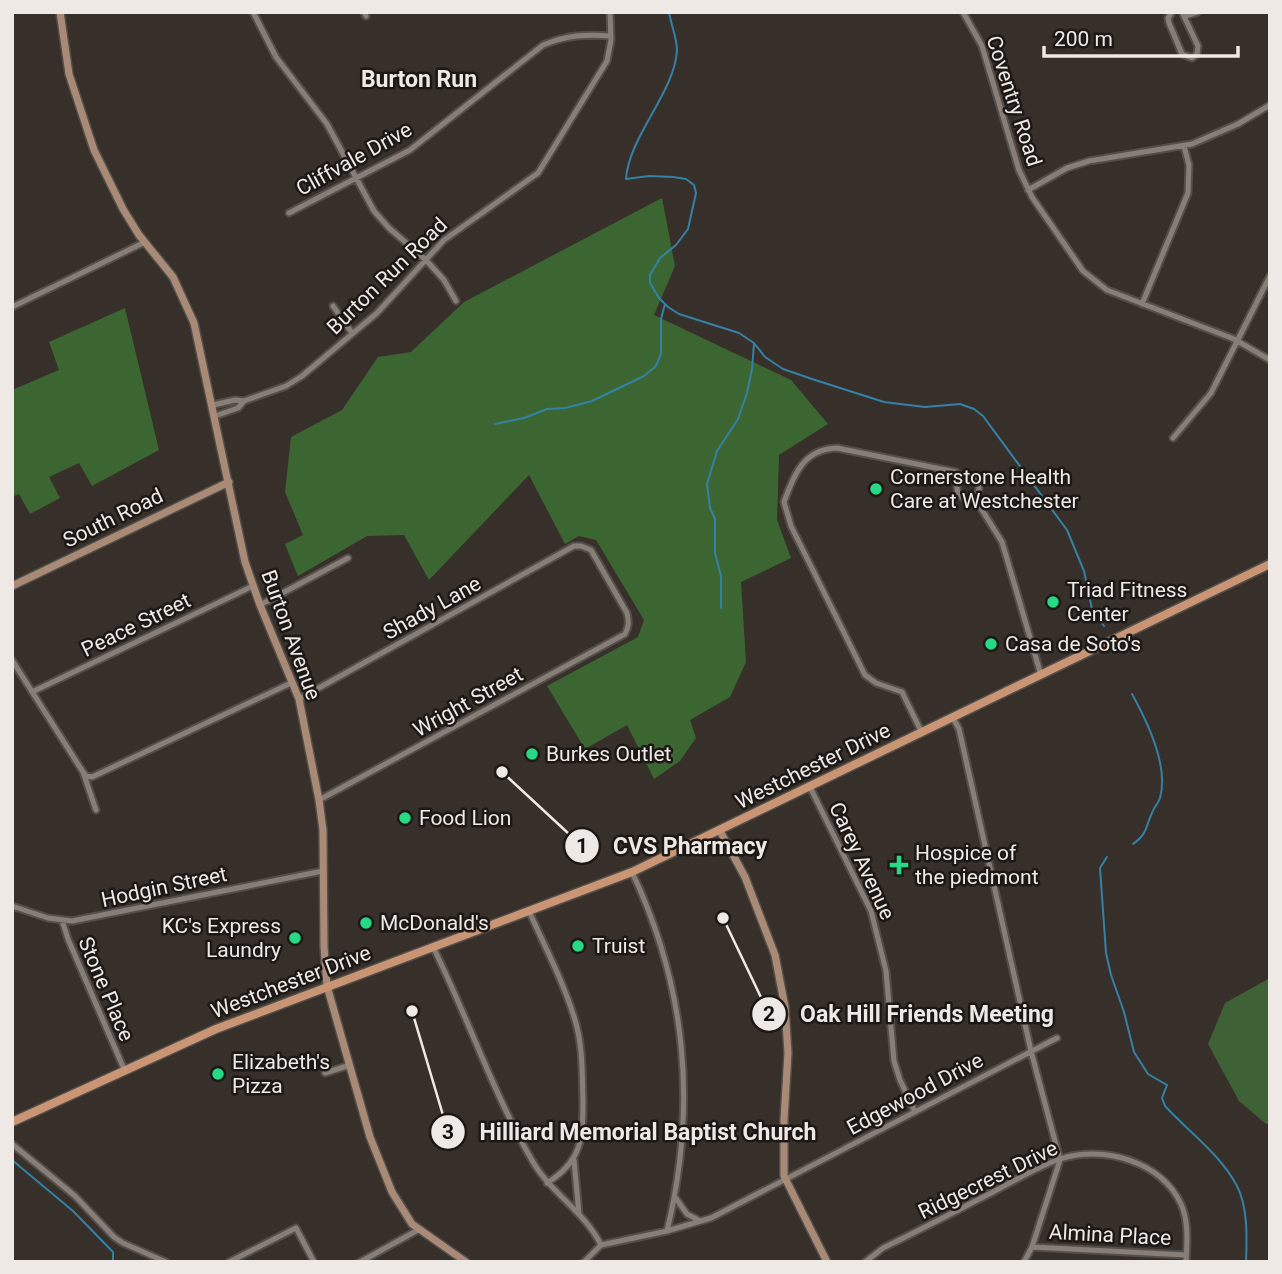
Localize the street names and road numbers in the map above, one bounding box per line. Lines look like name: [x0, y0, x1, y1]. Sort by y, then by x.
street label: Coventry Road: [982, 33, 1046, 169]
street label: Cliffvale Drive: [292, 117, 416, 201]
street label: Burton Run Road: [322, 213, 452, 339]
street label: South Road: [59, 484, 167, 552]
street label: Burton Avenue: [256, 567, 326, 703]
street label: Shady Lane: [379, 571, 485, 645]
street label: Peace Street: [78, 588, 195, 662]
street label: Wright Street: [409, 662, 527, 742]
street label: Westchester Drive: [732, 718, 894, 814]
street label: Carey Avenue: [824, 798, 900, 924]
street label: Hodgin Street: [99, 862, 229, 912]
street label: Stone Place: [73, 933, 139, 1045]
street label: Westchester Drive: [208, 940, 374, 1024]
street label: Edgewood Drive: [843, 1048, 987, 1140]
street label: Ridgecrest Drive: [914, 1136, 1062, 1224]
street label: Almina Place: [1048, 1220, 1172, 1250]

